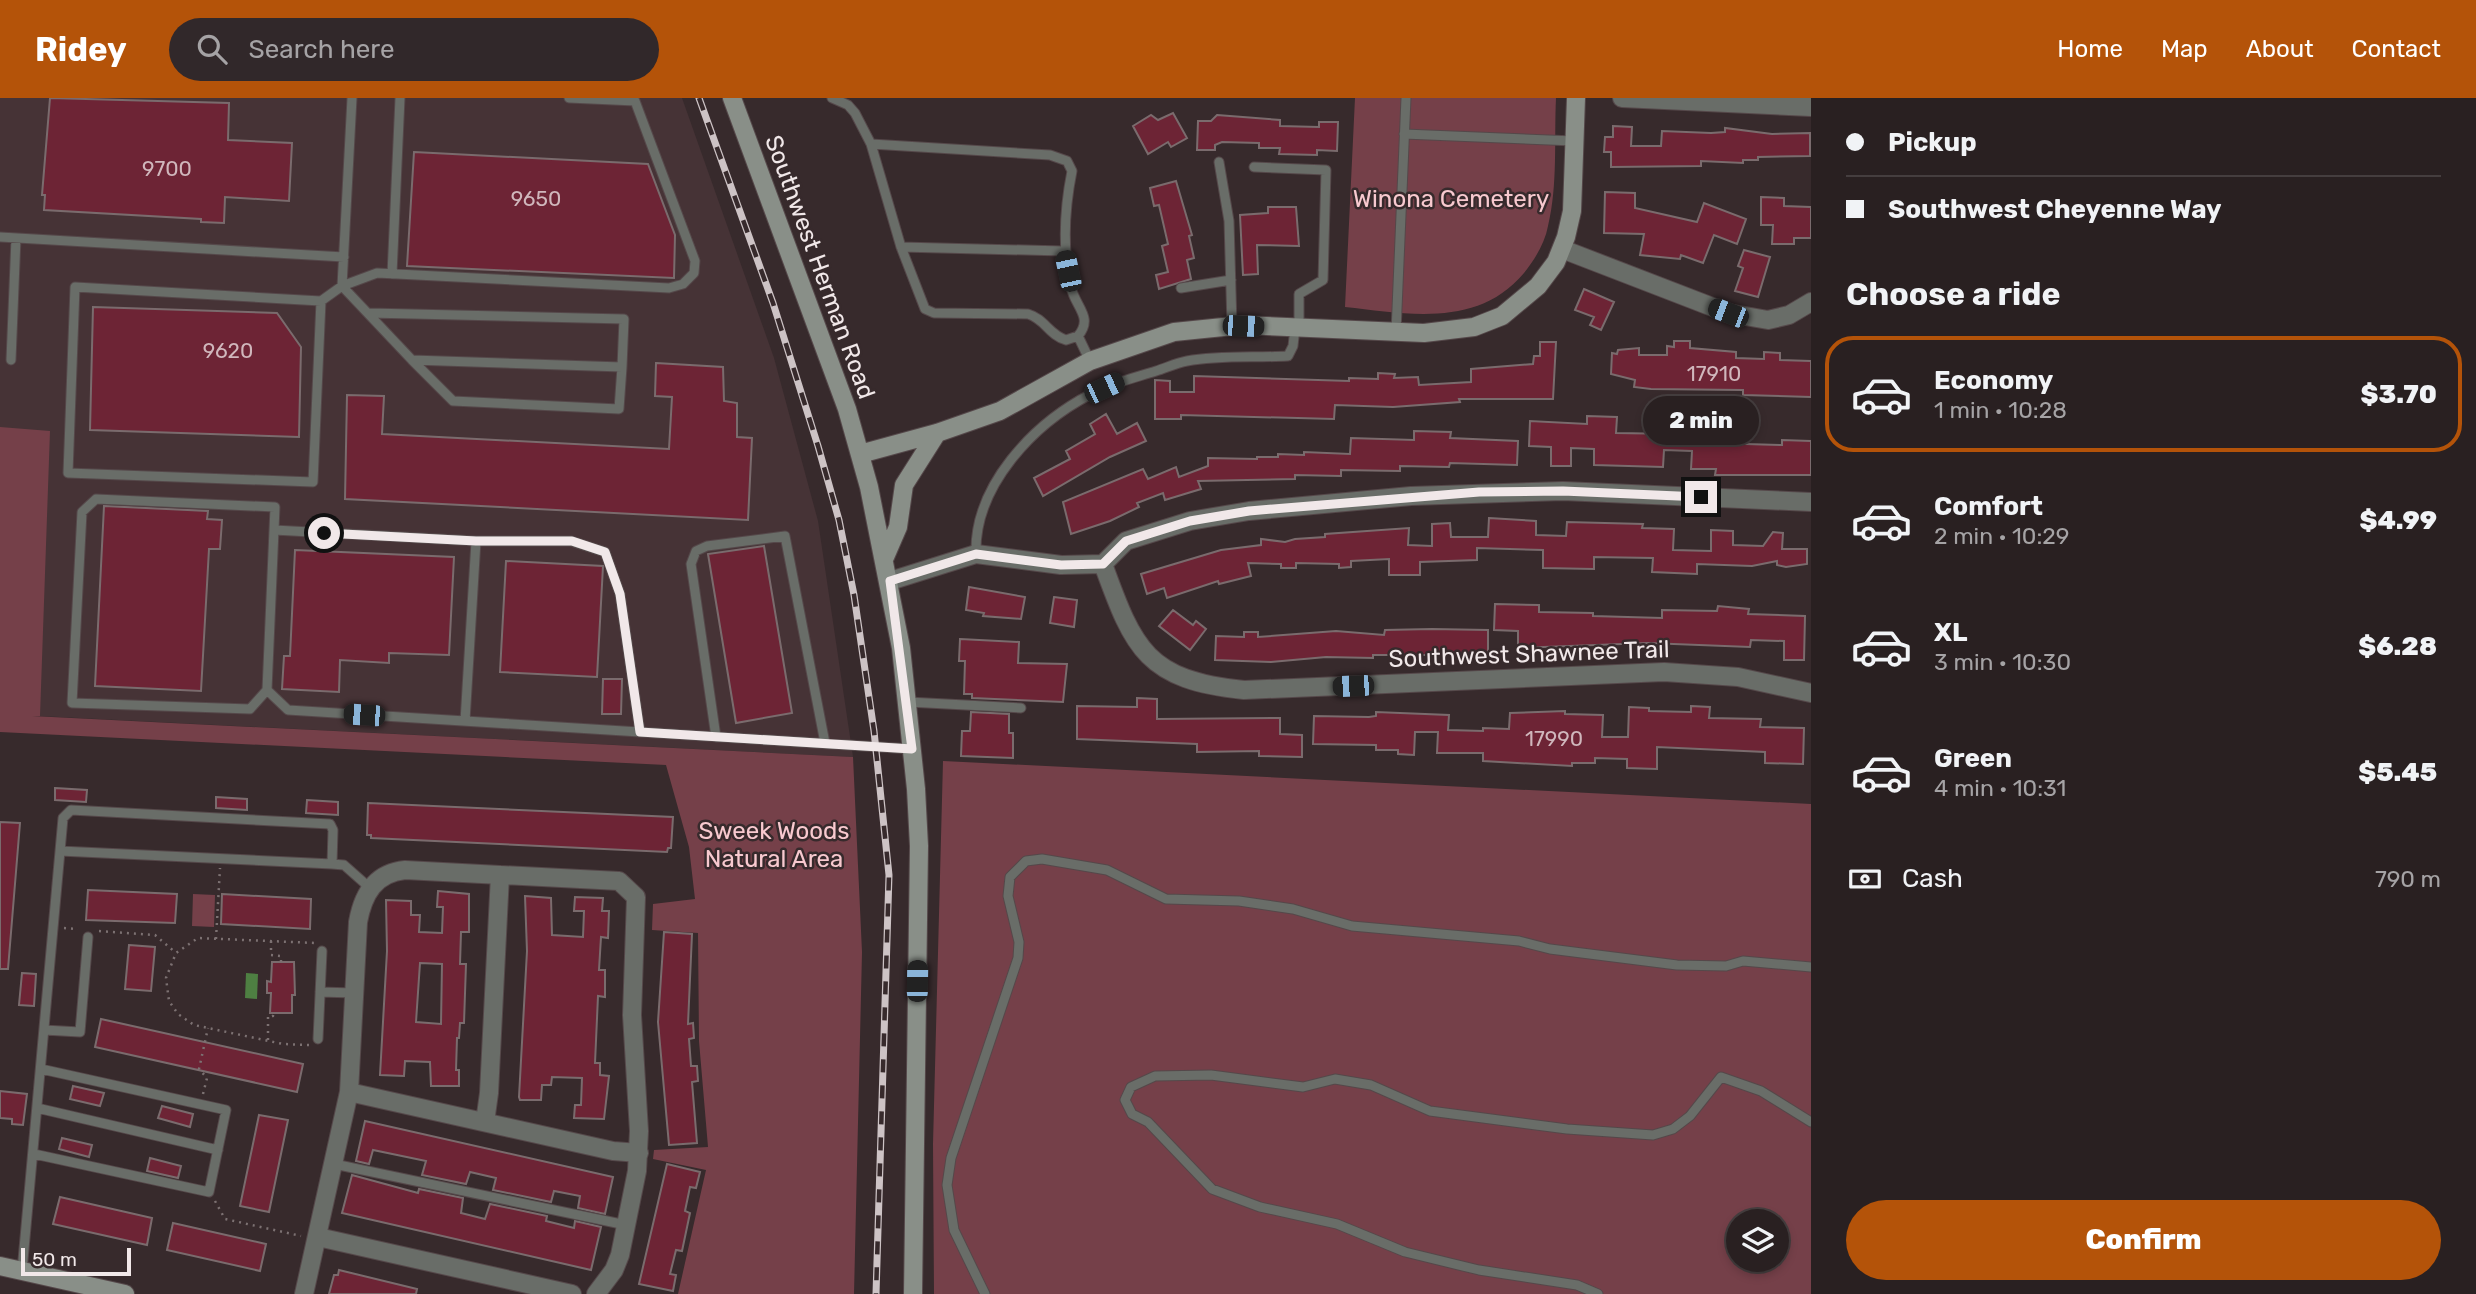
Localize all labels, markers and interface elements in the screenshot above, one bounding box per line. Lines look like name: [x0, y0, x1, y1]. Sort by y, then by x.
search box: [169, 18, 659, 81]
text: Ridey: [35, 30, 127, 69]
icon: search: [193, 30, 231, 68]
text: Search here: [249, 34, 394, 65]
text: Home: [2057, 35, 2123, 63]
text: Map: [2161, 35, 2208, 63]
text: About: [2246, 35, 2314, 63]
text: Contact: [2352, 35, 2441, 63]
text: Pickup: [1888, 127, 1977, 158]
street label: Southwest Herman Road: [759, 131, 881, 403]
house number: 9700: [142, 156, 192, 181]
park label: Winona Cemetery: [1353, 185, 1549, 213]
house number: 9650: [511, 186, 561, 211]
text: Southwest Cheyenne Way: [1888, 194, 2222, 225]
car: [1054, 248, 1083, 294]
text: Choose a ride: [1846, 275, 2060, 313]
car: [1705, 296, 1752, 330]
car: [1222, 315, 1265, 337]
house number: 9620: [203, 338, 253, 363]
house number: 17910: [1687, 361, 1741, 386]
icon: car: [1850, 363, 1913, 426]
text: Economy: [1934, 365, 2053, 396]
car: [1081, 370, 1128, 406]
text: $3.70: [2361, 379, 2437, 410]
callout: 2 min: [1643, 396, 1759, 444]
text: 1 min · 10:28: [1934, 396, 2067, 424]
text: 2 min: [1669, 406, 1733, 434]
route end: [1685, 481, 1717, 513]
icon: car: [1850, 489, 1913, 552]
text: Comfort: [1934, 491, 2043, 522]
text: $4.99: [2360, 505, 2437, 536]
route start: [308, 517, 340, 549]
text: 2 min · 10:29: [1934, 522, 2069, 550]
icon: car: [1850, 615, 1913, 678]
text: XL: [1934, 617, 1967, 648]
text: $6.28: [2358, 631, 2437, 662]
street label: Southwest Shawnee Trail: [1388, 635, 1670, 673]
text: 3 min · 10:30: [1934, 648, 2071, 676]
car: [1332, 675, 1375, 697]
car: [343, 703, 386, 727]
house number: 17990: [1525, 726, 1583, 751]
icon: car: [1850, 741, 1913, 804]
text: Green: [1934, 743, 2012, 774]
text: $5.45: [2358, 757, 2437, 788]
text: 4 min · 10:31: [1934, 774, 2066, 802]
park label: Sweek Woods Natural Area: [698, 817, 850, 873]
icon: cash: [1846, 860, 1884, 898]
text: Cash: [1902, 863, 1963, 894]
text: 790 m: [2375, 865, 2441, 893]
car: [907, 960, 928, 1002]
button: Confirm: [1846, 1200, 2441, 1280]
map controls: [1726, 1209, 1789, 1272]
button: layers: [1726, 1209, 1789, 1272]
scale bar: [21, 1245, 131, 1277]
text: 50 m: [32, 1248, 77, 1271]

